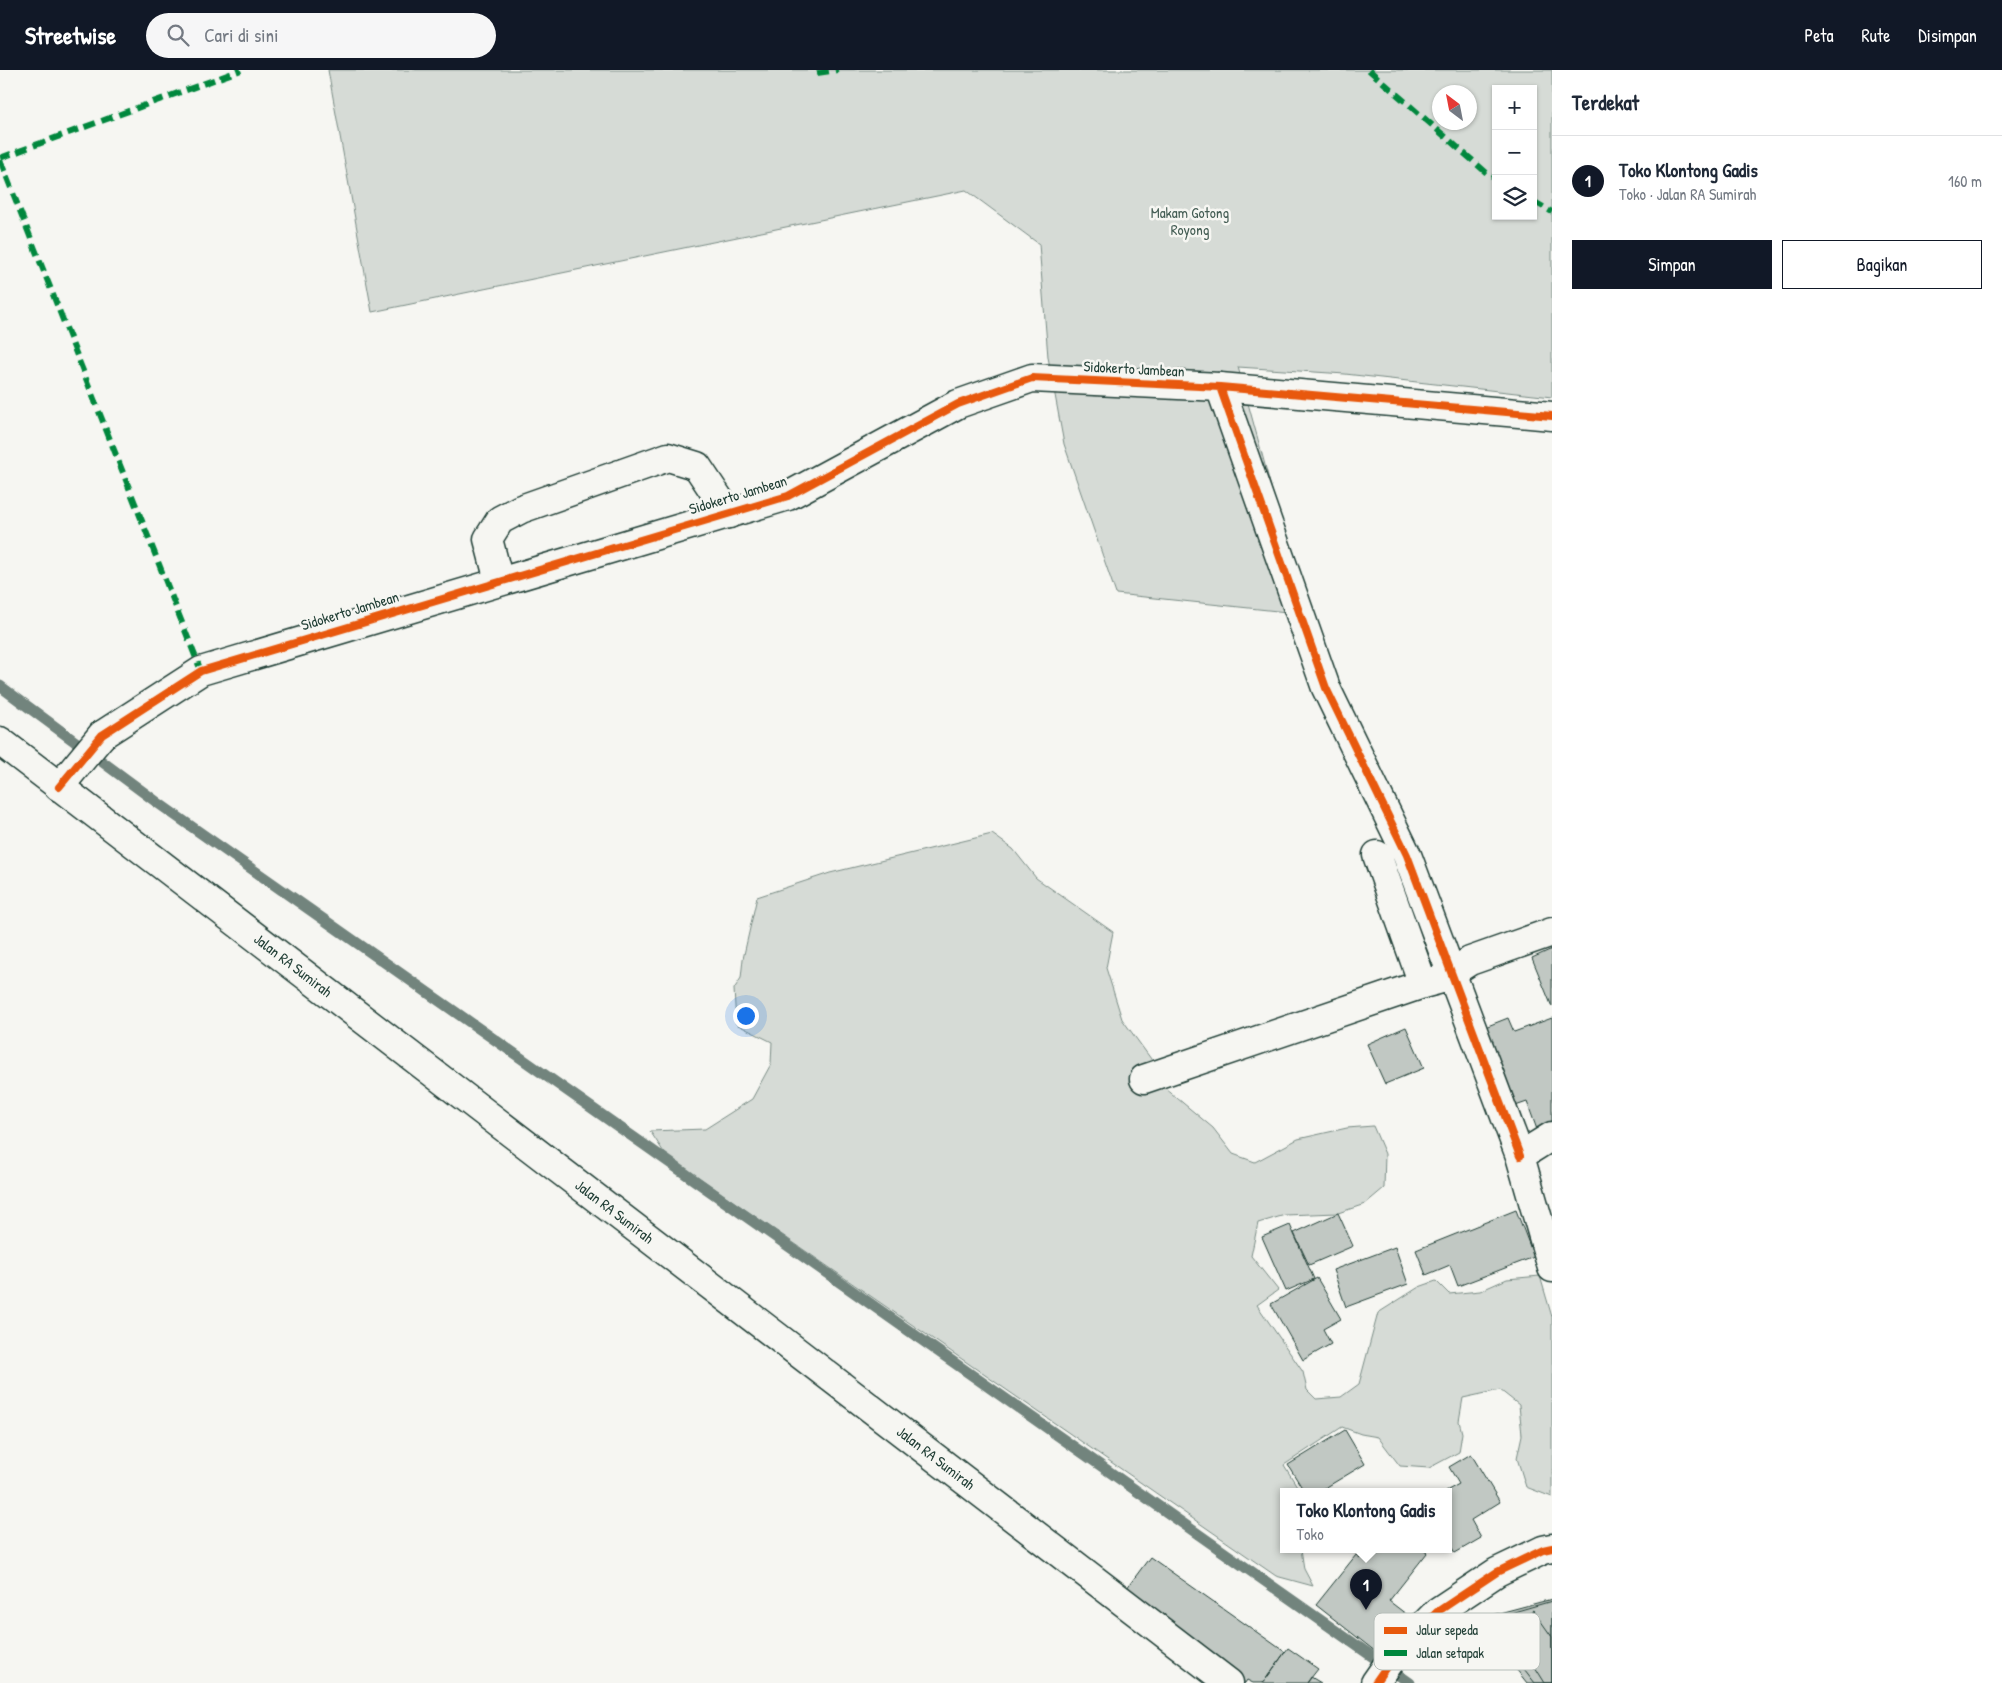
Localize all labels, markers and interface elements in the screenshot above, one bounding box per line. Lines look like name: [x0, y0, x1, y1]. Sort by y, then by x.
search box: [146, 13, 496, 58]
text: Streetwise: [25, 19, 116, 51]
icon: search: [164, 21, 192, 49]
text: Cari di sini: [204, 22, 278, 48]
text: Peta: [1805, 23, 1834, 48]
text: Rute: [1862, 23, 1890, 48]
text: Disimpan: [1918, 23, 1977, 48]
north arrow: [1432, 85, 1477, 130]
map controls: [1492, 85, 1537, 220]
button: +: [1492, 85, 1537, 130]
text: Terdekat: [1572, 88, 1639, 117]
button: −: [1492, 130, 1537, 175]
text: Toko Klontong Gadis: [1619, 157, 1758, 183]
text: 1: [1585, 170, 1591, 192]
text: 160 m: [1948, 170, 1982, 192]
button: layers: [1492, 175, 1537, 220]
text: Toko · Jalan RA Sumirah: [1619, 183, 1756, 205]
park label: Makam Gotong Royong: [1151, 202, 1230, 240]
button: Simpan: [1572, 240, 1772, 289]
button: Bagikan: [1782, 240, 1982, 289]
street label: Sidokerto Jambean: [1083, 355, 1185, 382]
street label: Sidokerto Jambean: [686, 470, 790, 519]
street label: Sidokerto Jambean: [298, 586, 402, 635]
street label: Jalan RA Sumirah: [250, 928, 337, 1002]
your location: [733, 1003, 759, 1029]
street label: Jalan RA Sumirah: [571, 1175, 658, 1248]
street label: Jalan RA Sumirah: [893, 1421, 980, 1495]
popup: [1280, 1488, 1452, 1553]
text: Toko Klontong Gadis: [1297, 1497, 1435, 1523]
text: Toko: [1297, 1523, 1324, 1545]
pin: 1: [1350, 1569, 1382, 1610]
legend: [1374, 1613, 1540, 1670]
text: Jalur sepeda: [1416, 1620, 1479, 1640]
text: Jalan setapak: [1416, 1643, 1484, 1663]

